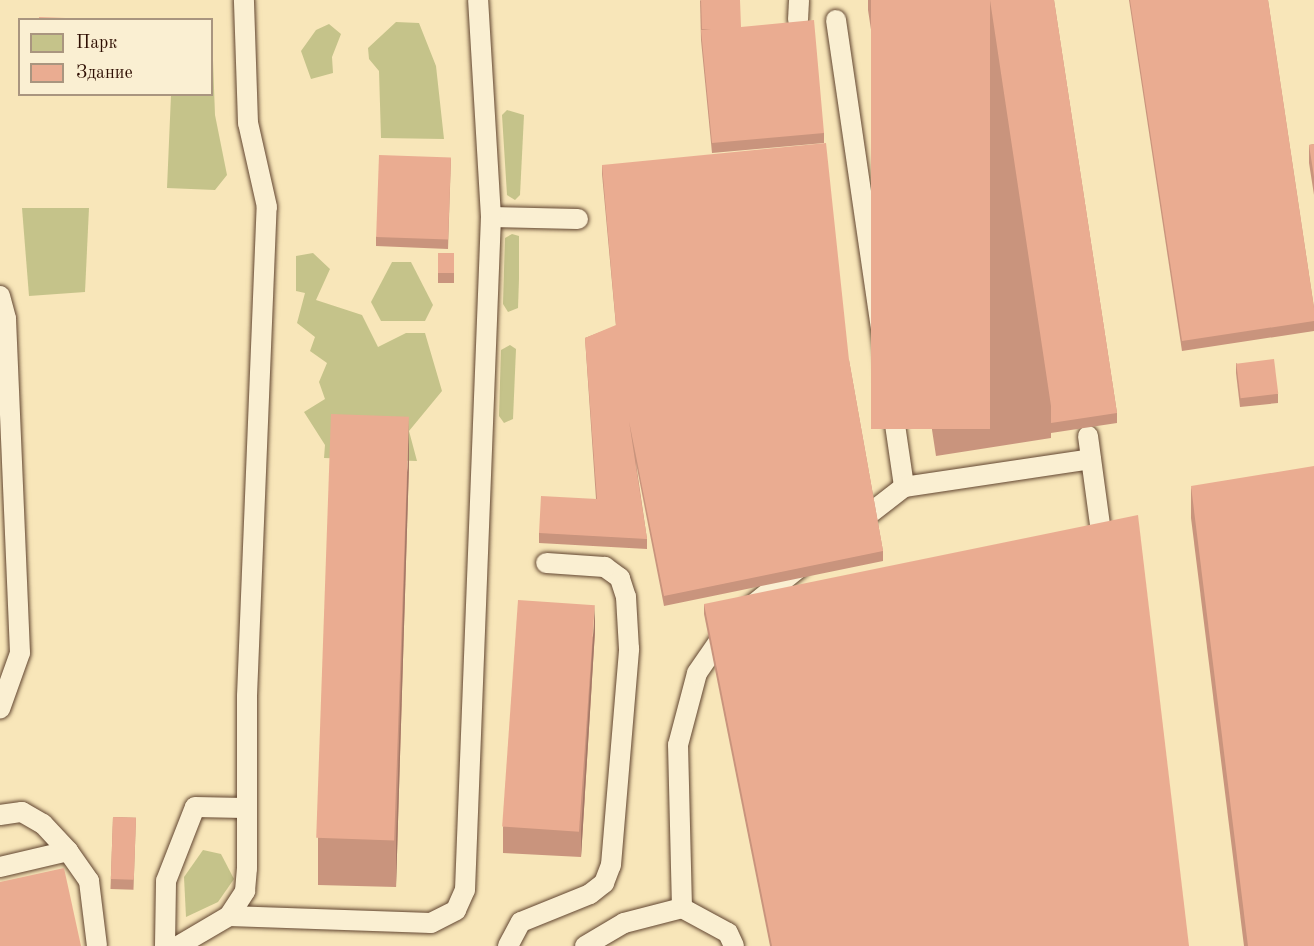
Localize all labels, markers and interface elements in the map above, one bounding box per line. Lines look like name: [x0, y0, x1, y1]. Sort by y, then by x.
legend: [18, 18, 213, 96]
text: Парк: [76, 34, 117, 52]
text: Здание: [76, 64, 133, 82]

